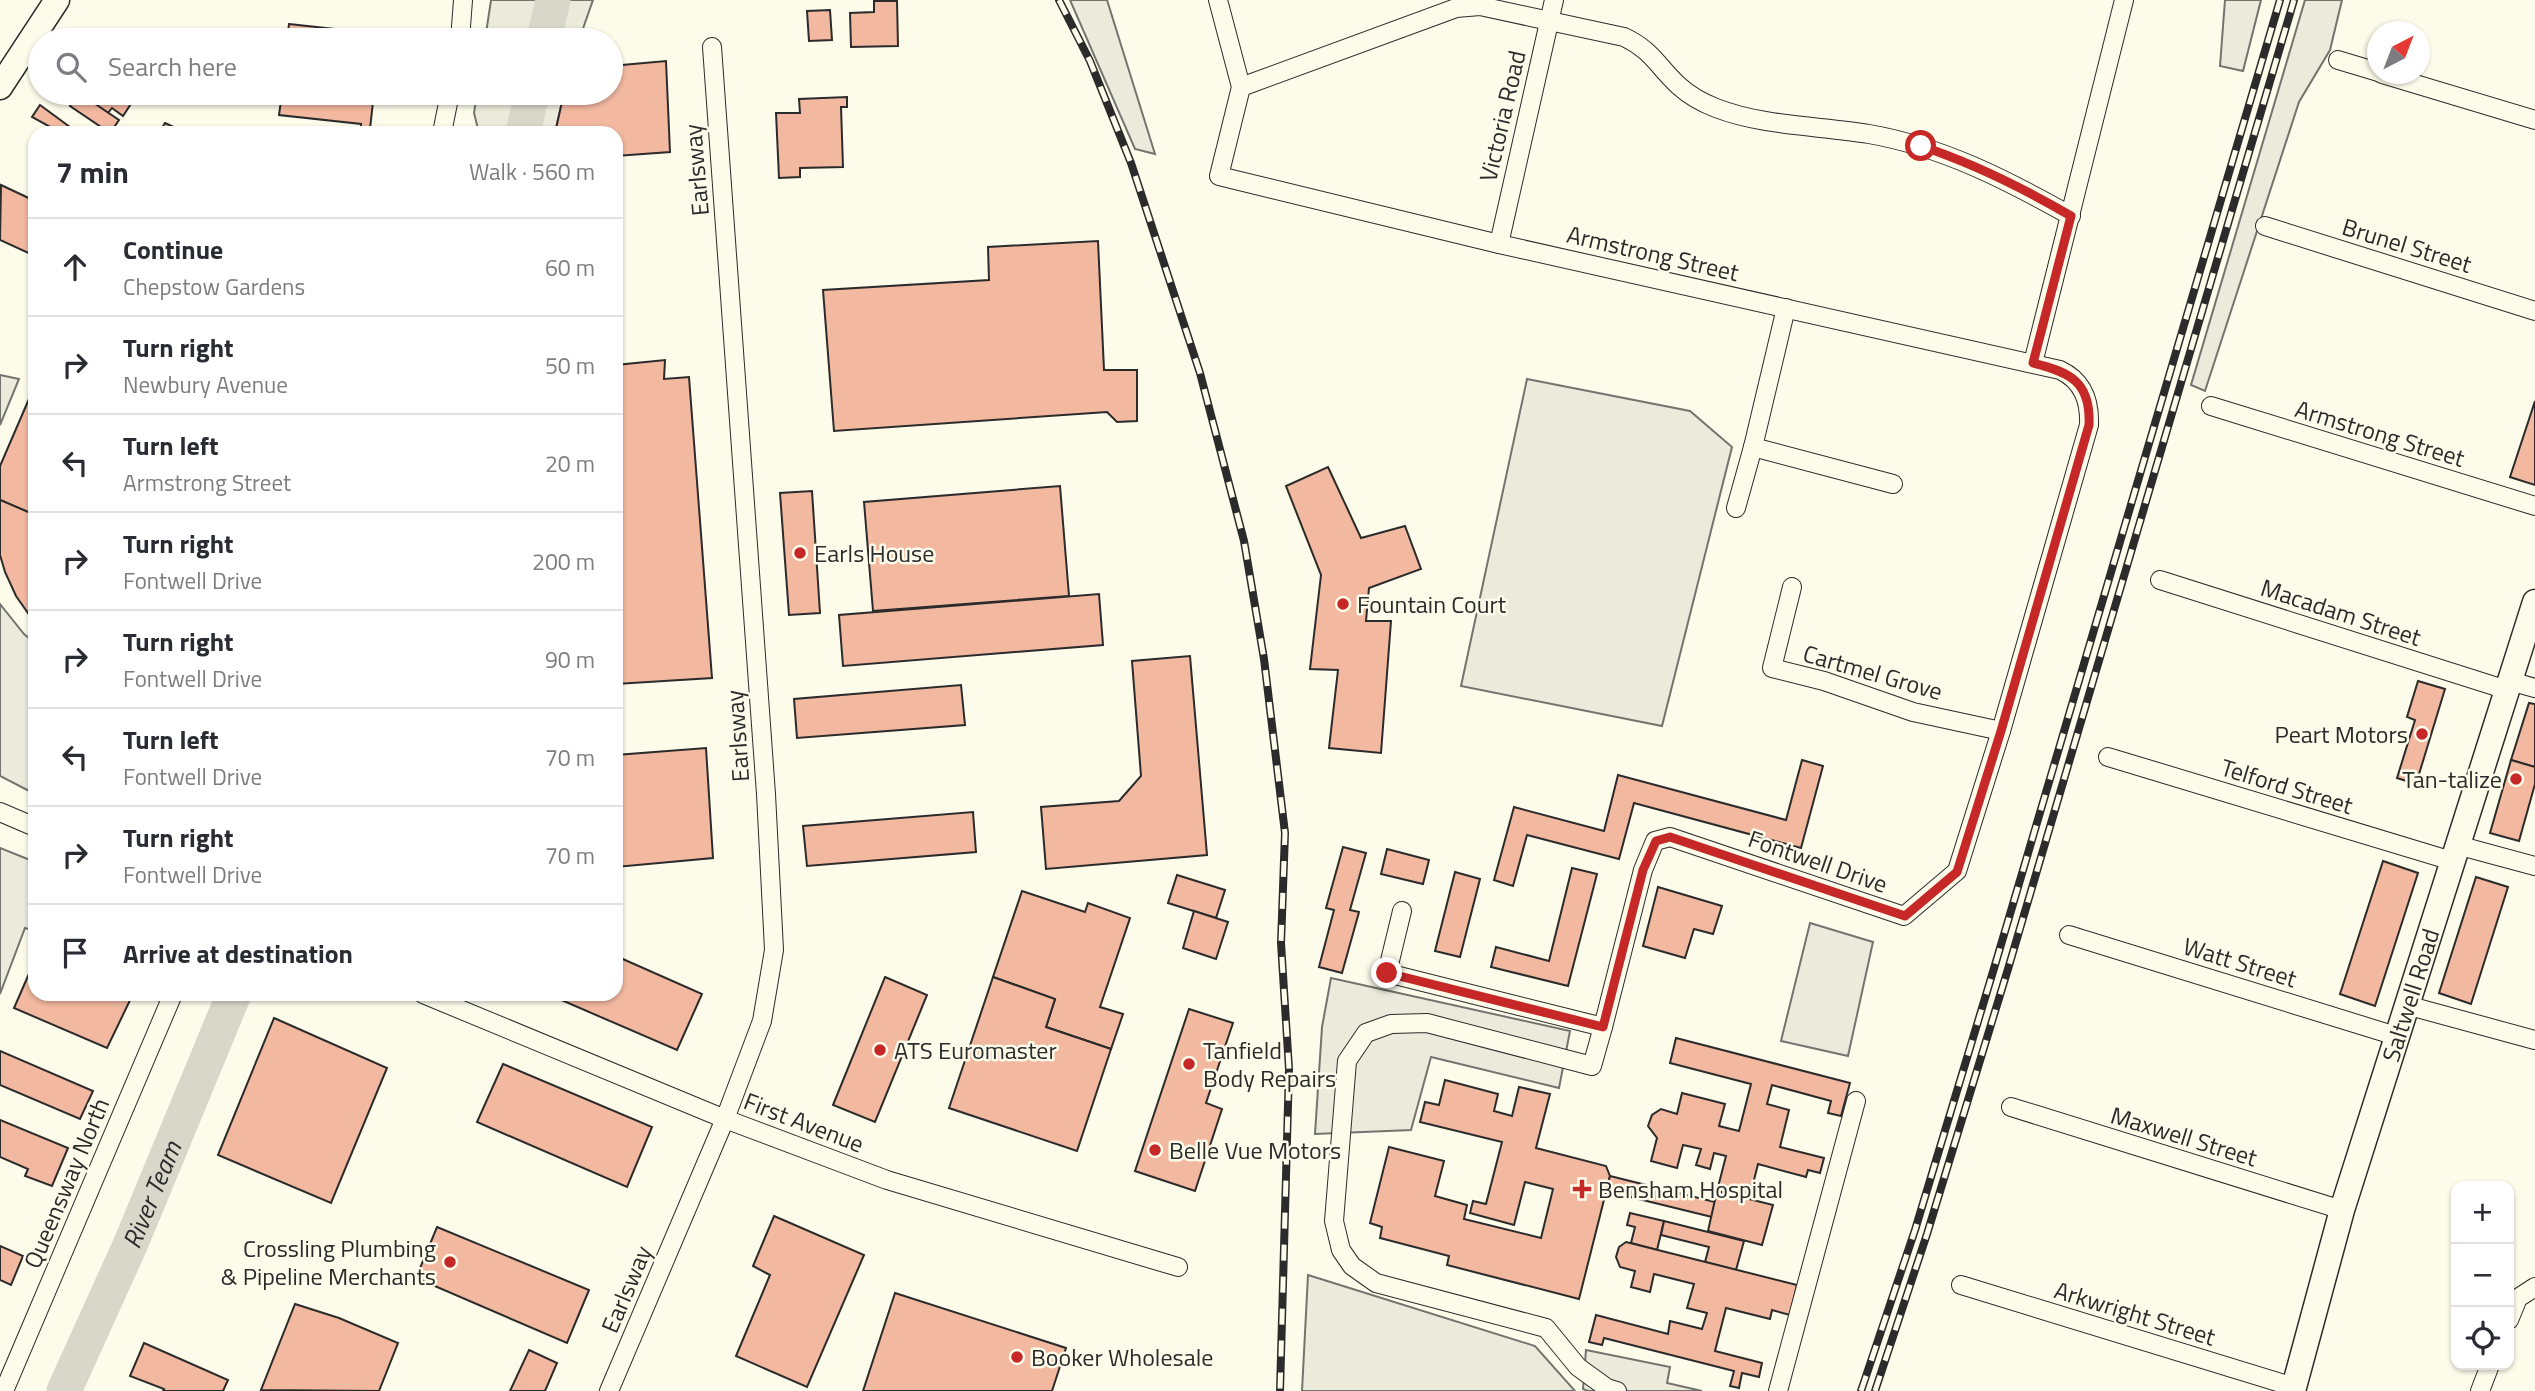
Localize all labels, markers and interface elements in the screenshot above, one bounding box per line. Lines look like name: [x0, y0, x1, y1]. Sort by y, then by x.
north arrow: [2367, 21, 2430, 84]
search box: [28, 28, 623, 105]
text: Search here: [108, 47, 237, 86]
street label: Victoria Road: [1469, 47, 1535, 185]
icon: search: [52, 48, 90, 86]
street label: Earlsway: [674, 122, 718, 217]
route start: [1905, 130, 1936, 161]
text: 7 min: [56, 149, 129, 195]
text: Walk · 560 m: [469, 154, 595, 189]
street label: Brunel Street: [2338, 208, 2477, 282]
street label: Armstrong Street: [1564, 216, 1743, 290]
text: Continue: [123, 230, 223, 269]
icon: ahead: [56, 248, 94, 286]
text: 60 m: [545, 250, 595, 285]
text: Chepstow Gardens: [123, 269, 305, 304]
text: Turn right: [123, 328, 234, 367]
icon: right: [56, 346, 94, 384]
text: 50 m: [545, 348, 595, 383]
text: Newbury Avenue: [123, 367, 288, 402]
street label: Armstrong Street: [2291, 390, 2470, 476]
text: Turn left: [123, 426, 218, 465]
icon: left: [56, 444, 94, 482]
text: 20 m: [545, 446, 595, 481]
text: Armstrong Street: [123, 465, 291, 500]
text: Turn right: [123, 524, 234, 563]
place label: Earls House: [814, 535, 934, 571]
icon: right: [56, 542, 94, 580]
text: 200 m: [532, 544, 595, 579]
marker: Earls House: [792, 545, 808, 561]
text: Fontwell Drive: [123, 563, 262, 598]
street label: Macadam Street: [2256, 569, 2426, 655]
place label: Fountain Court: [1357, 586, 1507, 622]
marker: Fountain Court: [1335, 596, 1351, 612]
text: Turn right: [123, 622, 234, 661]
street label: Cartmel Grove: [1799, 635, 1947, 709]
icon: right: [56, 640, 94, 678]
text: 90 m: [545, 642, 595, 677]
text: Fontwell Drive: [123, 661, 262, 696]
street label: Earlsway: [716, 689, 758, 783]
place label: Peart Motors: [2275, 716, 2408, 752]
text: Turn left: [123, 720, 218, 759]
marker: Peart Motors: [2414, 726, 2430, 742]
icon: left: [56, 738, 94, 776]
text: 70 m: [545, 740, 595, 775]
street label: Telford Street: [2217, 749, 2358, 823]
text: Fontwell Drive: [123, 759, 262, 794]
place label: Tan-talize: [2402, 761, 2502, 797]
marker: Tan-talize: [2508, 771, 2524, 787]
text: Turn right: [123, 818, 234, 857]
street label: Fontwell Drive: [1743, 820, 1893, 902]
icon: right: [56, 836, 94, 874]
text: 70 m: [545, 838, 595, 873]
text: Fontwell Drive: [123, 857, 262, 892]
street label: Saltwell Road: [2372, 924, 2448, 1066]
street label: Watt Street: [2179, 928, 2302, 996]
icon: arrive: [56, 934, 94, 972]
text: Arrive at destination: [123, 934, 353, 973]
route end: [1371, 957, 1402, 988]
place label: ATS Euromaster: [894, 1032, 1057, 1068]
place label: Tanfield Body Repairs: [1203, 1032, 1336, 1096]
marker: ATS Euromaster: [872, 1042, 888, 1058]
marker: Tanfield Body Repairs: [1181, 1056, 1197, 1072]
street label: First Avenue: [739, 1083, 869, 1161]
street label: Queensway North: [14, 1092, 118, 1274]
street label: Maxwell Street: [2106, 1097, 2262, 1176]
place label: Belle Vue Motors: [1169, 1132, 1341, 1168]
water label: River Team: [112, 1134, 191, 1254]
marker: Belle Vue Motors: [1147, 1142, 1163, 1158]
place label: Bensham Hospital: [1598, 1171, 1783, 1207]
marker: Bensham Hospital: [1572, 1179, 1592, 1199]
map controls: [2451, 1181, 2514, 1370]
button: +: [2451, 1181, 2514, 1244]
place label: Crossling Plumbing & Pipeline Merchants: [221, 1230, 436, 1294]
street label: Earlsway: [591, 1239, 661, 1338]
button: −: [2451, 1244, 2514, 1307]
marker: Crossling Plumbing & Pipeline Merchants: [442, 1254, 458, 1270]
street label: Arkwright Street: [2050, 1271, 2221, 1355]
button: locate: [2451, 1307, 2514, 1370]
place label: Booker Wholesale: [1031, 1339, 1213, 1375]
marker: Booker Wholesale: [1009, 1349, 1025, 1365]

